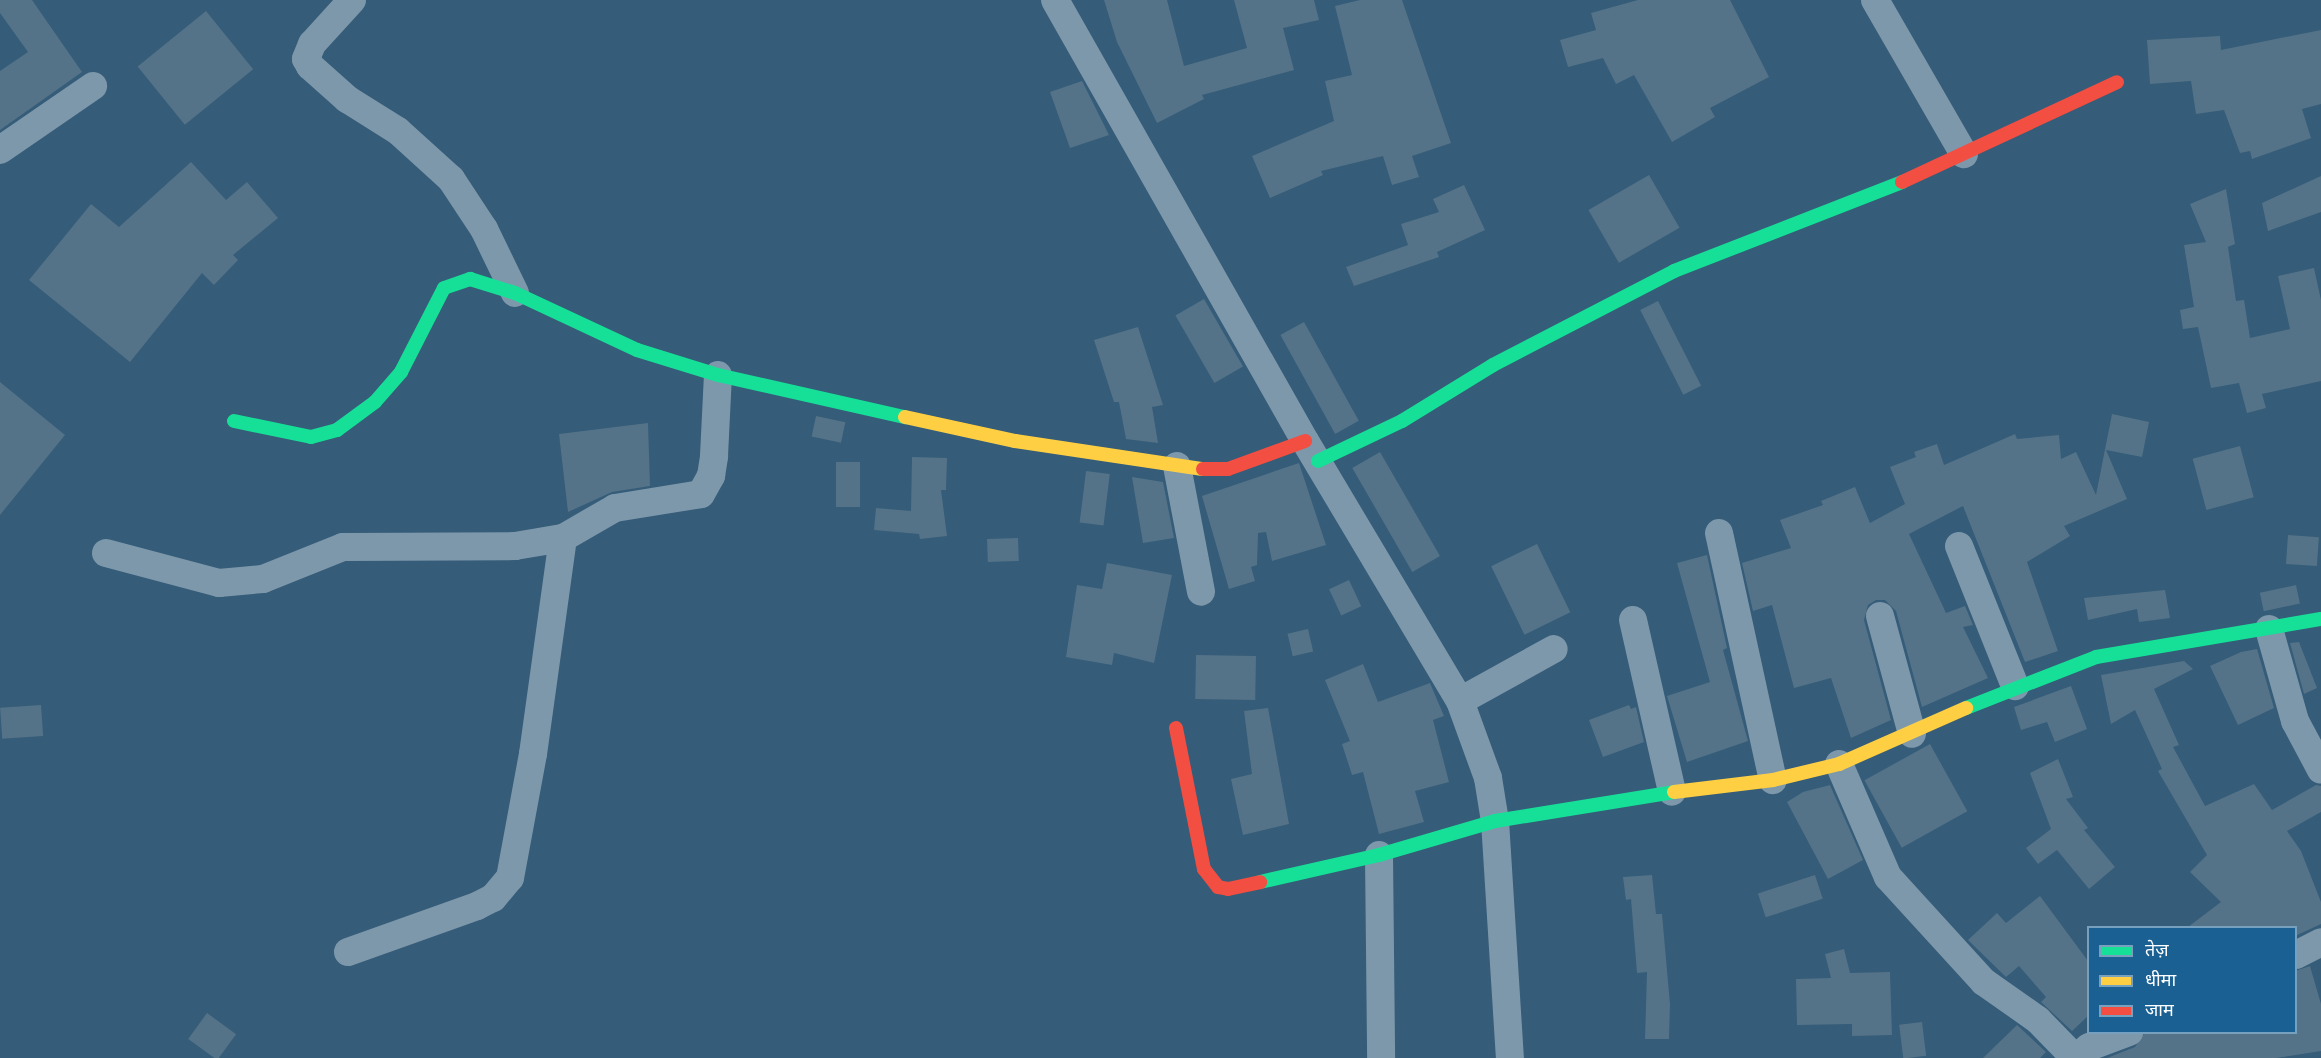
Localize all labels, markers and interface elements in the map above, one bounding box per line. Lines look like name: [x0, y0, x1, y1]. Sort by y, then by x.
legend: [2087, 926, 2297, 1034]
text: तेज़: [2145, 939, 2169, 961]
text: धीमा: [2145, 969, 2176, 991]
text: जाम: [2145, 999, 2174, 1021]

